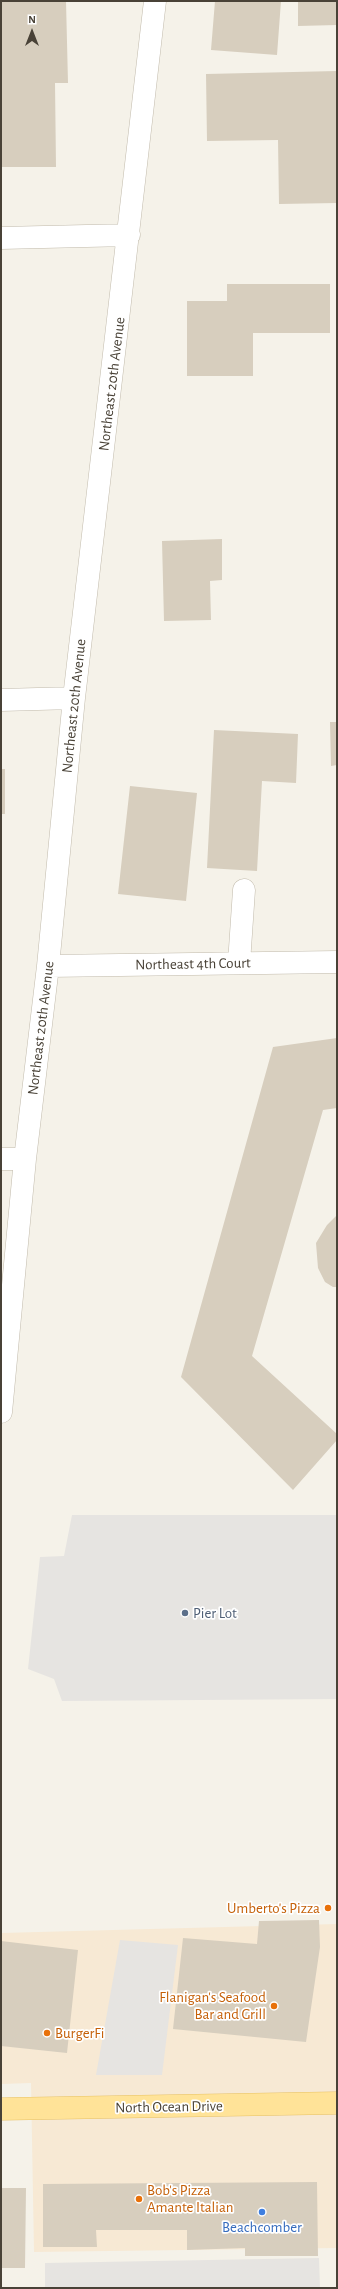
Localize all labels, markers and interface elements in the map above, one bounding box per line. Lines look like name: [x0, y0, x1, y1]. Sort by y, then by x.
north arrow: [12, 12, 52, 52]
text: N: [28, 14, 36, 25]
street label: Northeast 20th Avenue: [95, 316, 129, 452]
street label: Northeast 20th Avenue: [58, 638, 90, 774]
street label: Northeast 4th Court: [135, 954, 251, 974]
street label: Northeast 20th Avenue: [24, 960, 58, 1096]
place label: Pier Lot: [193, 1604, 237, 1622]
marker: Pier Lot: [180, 1608, 190, 1618]
place label: Umberto's Pizza: [227, 1899, 320, 1917]
marker: Umberto's Pizza: [323, 1903, 333, 1913]
place label: Flanigan's Seafood Bar and Grill: [159, 1988, 266, 2023]
marker: Flanigan's Seafood Bar and Grill: [269, 2001, 279, 2011]
place label: BurgerFi: [55, 2024, 104, 2042]
marker: BurgerFi: [42, 2028, 52, 2038]
street label: North Ocean Drive: [115, 2097, 223, 2117]
place label: Bob's Pizza Amante Italian: [147, 2181, 233, 2216]
marker: Bob's Pizza Amante Italian: [134, 2194, 144, 2204]
marker: Beachcomber: [257, 2207, 267, 2217]
place label: Beachcomber: [222, 2218, 302, 2236]

